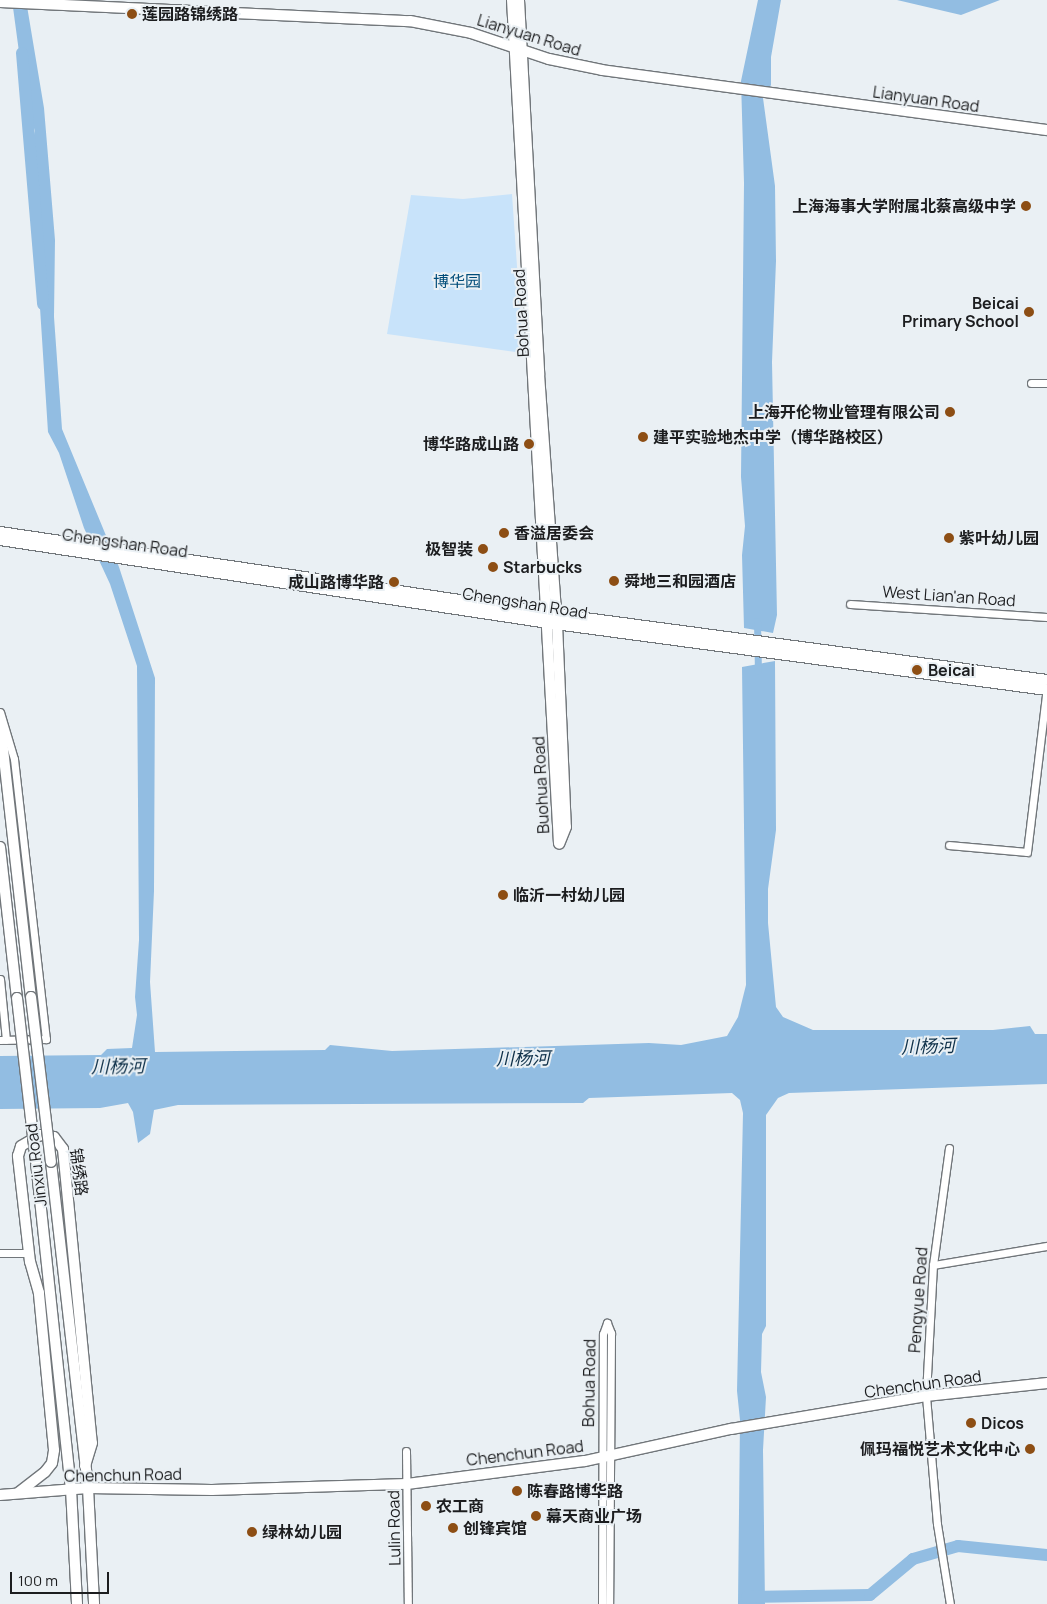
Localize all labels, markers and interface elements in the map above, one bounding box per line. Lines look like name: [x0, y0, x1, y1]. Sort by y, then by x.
place label: 莲园路锦绣路: [142, 4, 238, 24]
marker: 莲园路锦绣路: [126, 8, 138, 20]
street label: Lianyuan Road: [475, 10, 583, 60]
street label: Lianyuan Road: [871, 82, 981, 116]
place label: 上海海事大学附属北蔡高级中学: [792, 196, 1016, 216]
marker: 上海海事大学附属北蔡高级中学: [1020, 200, 1032, 212]
street label: Bohua Road: [509, 268, 533, 358]
park label: 博华园: [433, 271, 481, 291]
place label: Beicai Primary School: [902, 293, 1019, 331]
marker: Beicai Primary School: [1023, 306, 1035, 318]
place label: 上海开伦物业管理有限公司: [748, 402, 940, 422]
marker: 上海开伦物业管理有限公司: [944, 406, 956, 418]
place label: 建平实验地杰中学（博华路校区）: [653, 427, 893, 447]
marker: 建平实验地杰中学（博华路校区）: [637, 431, 649, 443]
place label: 博华路成山路: [423, 434, 519, 454]
marker: 博华路成山路: [523, 438, 535, 450]
place label: 香溢居委会: [514, 523, 594, 543]
street label: Chengshan Road: [61, 525, 189, 561]
marker: 香溢居委会: [498, 527, 510, 539]
place label: 紫叶幼儿园: [959, 528, 1039, 548]
marker: 紫叶幼儿园: [943, 532, 955, 544]
place label: 极智装: [425, 539, 473, 559]
marker: 极智装: [477, 543, 489, 555]
place label: Starbucks: [503, 557, 582, 577]
marker: Starbucks: [487, 561, 499, 573]
place label: 舜地三和园酒店: [624, 571, 736, 591]
place label: 成山路博华路: [288, 572, 384, 592]
marker: 舜地三和园酒店: [608, 575, 620, 587]
marker: 成山路博华路: [388, 576, 400, 588]
street label: West Lian'an Road: [882, 582, 1016, 610]
street label: Chengshan Road: [461, 584, 589, 622]
place label: Beicai: [928, 660, 975, 680]
marker: Beicai: [910, 663, 924, 677]
street label: Buohua Road: [529, 736, 553, 834]
place label: 临沂一村幼儿园: [513, 885, 625, 905]
marker: 临沂一村幼儿园: [497, 889, 509, 901]
water label: 川杨河: [901, 1034, 955, 1058]
water label: 川杨河: [496, 1047, 550, 1069]
water label: 川杨河: [91, 1055, 145, 1077]
street label: Jinxiu Road: [21, 1122, 51, 1208]
street label: 锦绣路: [66, 1147, 92, 1197]
street label: Pengyue Road: [905, 1246, 931, 1354]
street label: Bohua Road: [579, 1339, 599, 1427]
street label: Chenchun Road: [863, 1366, 983, 1402]
place label: Dicos: [981, 1413, 1024, 1433]
marker: Dicos: [965, 1417, 977, 1429]
street label: Chenchun Road: [465, 1436, 585, 1470]
place label: 佩玛福悦艺术文化中心: [860, 1439, 1020, 1459]
marker: 佩玛福悦艺术文化中心: [1024, 1443, 1036, 1455]
street label: Chenchun Road: [64, 1464, 182, 1486]
place label: 陈春路博华路: [527, 1481, 623, 1501]
marker: 陈春路博华路: [511, 1485, 523, 1497]
street label: Lulin Road: [384, 1490, 404, 1566]
place label: 农工商: [436, 1496, 484, 1516]
marker: 农工商: [420, 1500, 432, 1512]
place label: 幕天商业广场: [546, 1506, 642, 1526]
marker: 幕天商业广场: [530, 1510, 542, 1522]
place label: 创锋宾馆: [463, 1518, 527, 1538]
place label: 绿林幼儿园: [262, 1522, 342, 1542]
marker: 创锋宾馆: [447, 1522, 459, 1534]
marker: 绿林幼儿园: [246, 1526, 258, 1538]
scale bar: [12, 1562, 111, 1594]
text: 100 m: [18, 1570, 58, 1591]

